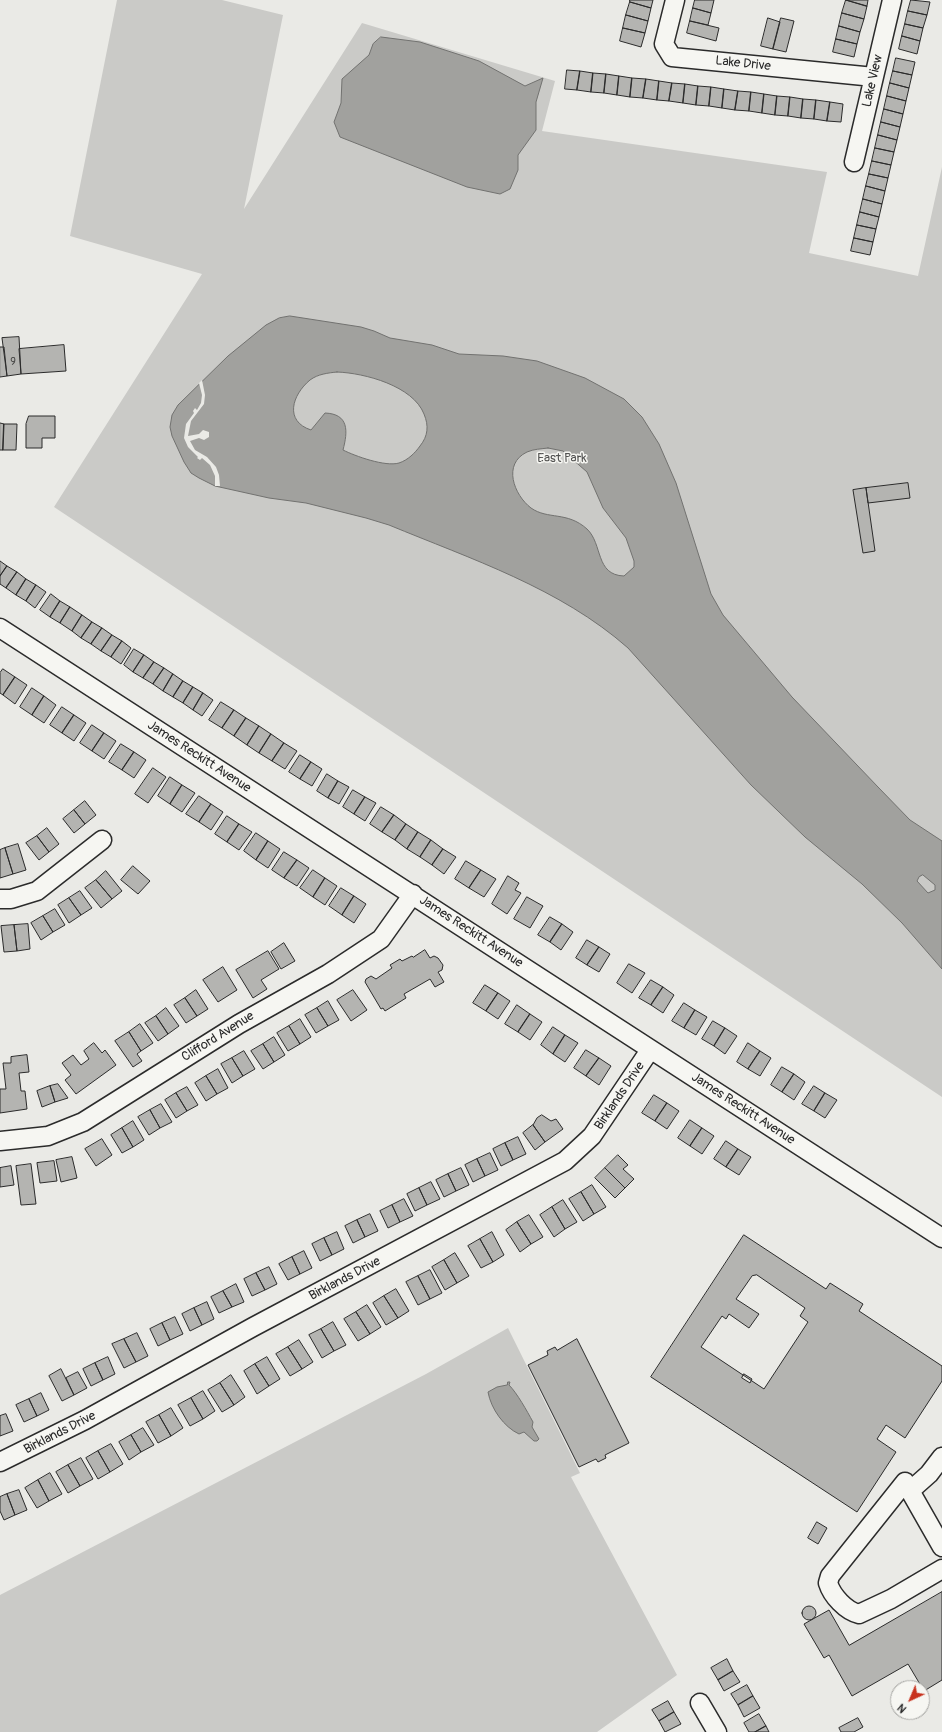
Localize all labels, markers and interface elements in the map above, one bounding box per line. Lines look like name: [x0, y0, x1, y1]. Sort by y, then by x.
street label: Lake Drive: [714, 53, 772, 75]
street label: Lake View: [859, 53, 887, 109]
house number: 9: [10, 355, 16, 369]
park label: East Park: [537, 451, 587, 467]
street label: James Reckitt Avenue: [144, 718, 254, 796]
street label: James Reckitt Avenue: [416, 893, 526, 971]
street label: Clifford Avenue: [179, 1009, 257, 1065]
street label: Birklands Drive: [592, 1059, 648, 1133]
street label: James Reckitt Avenue: [688, 1070, 798, 1148]
street label: Birklands Drive: [307, 1254, 383, 1304]
street label: Birklands Drive: [21, 1408, 99, 1458]
north arrow: [890, 1680, 930, 1720]
text: N: [895, 1701, 909, 1716]

